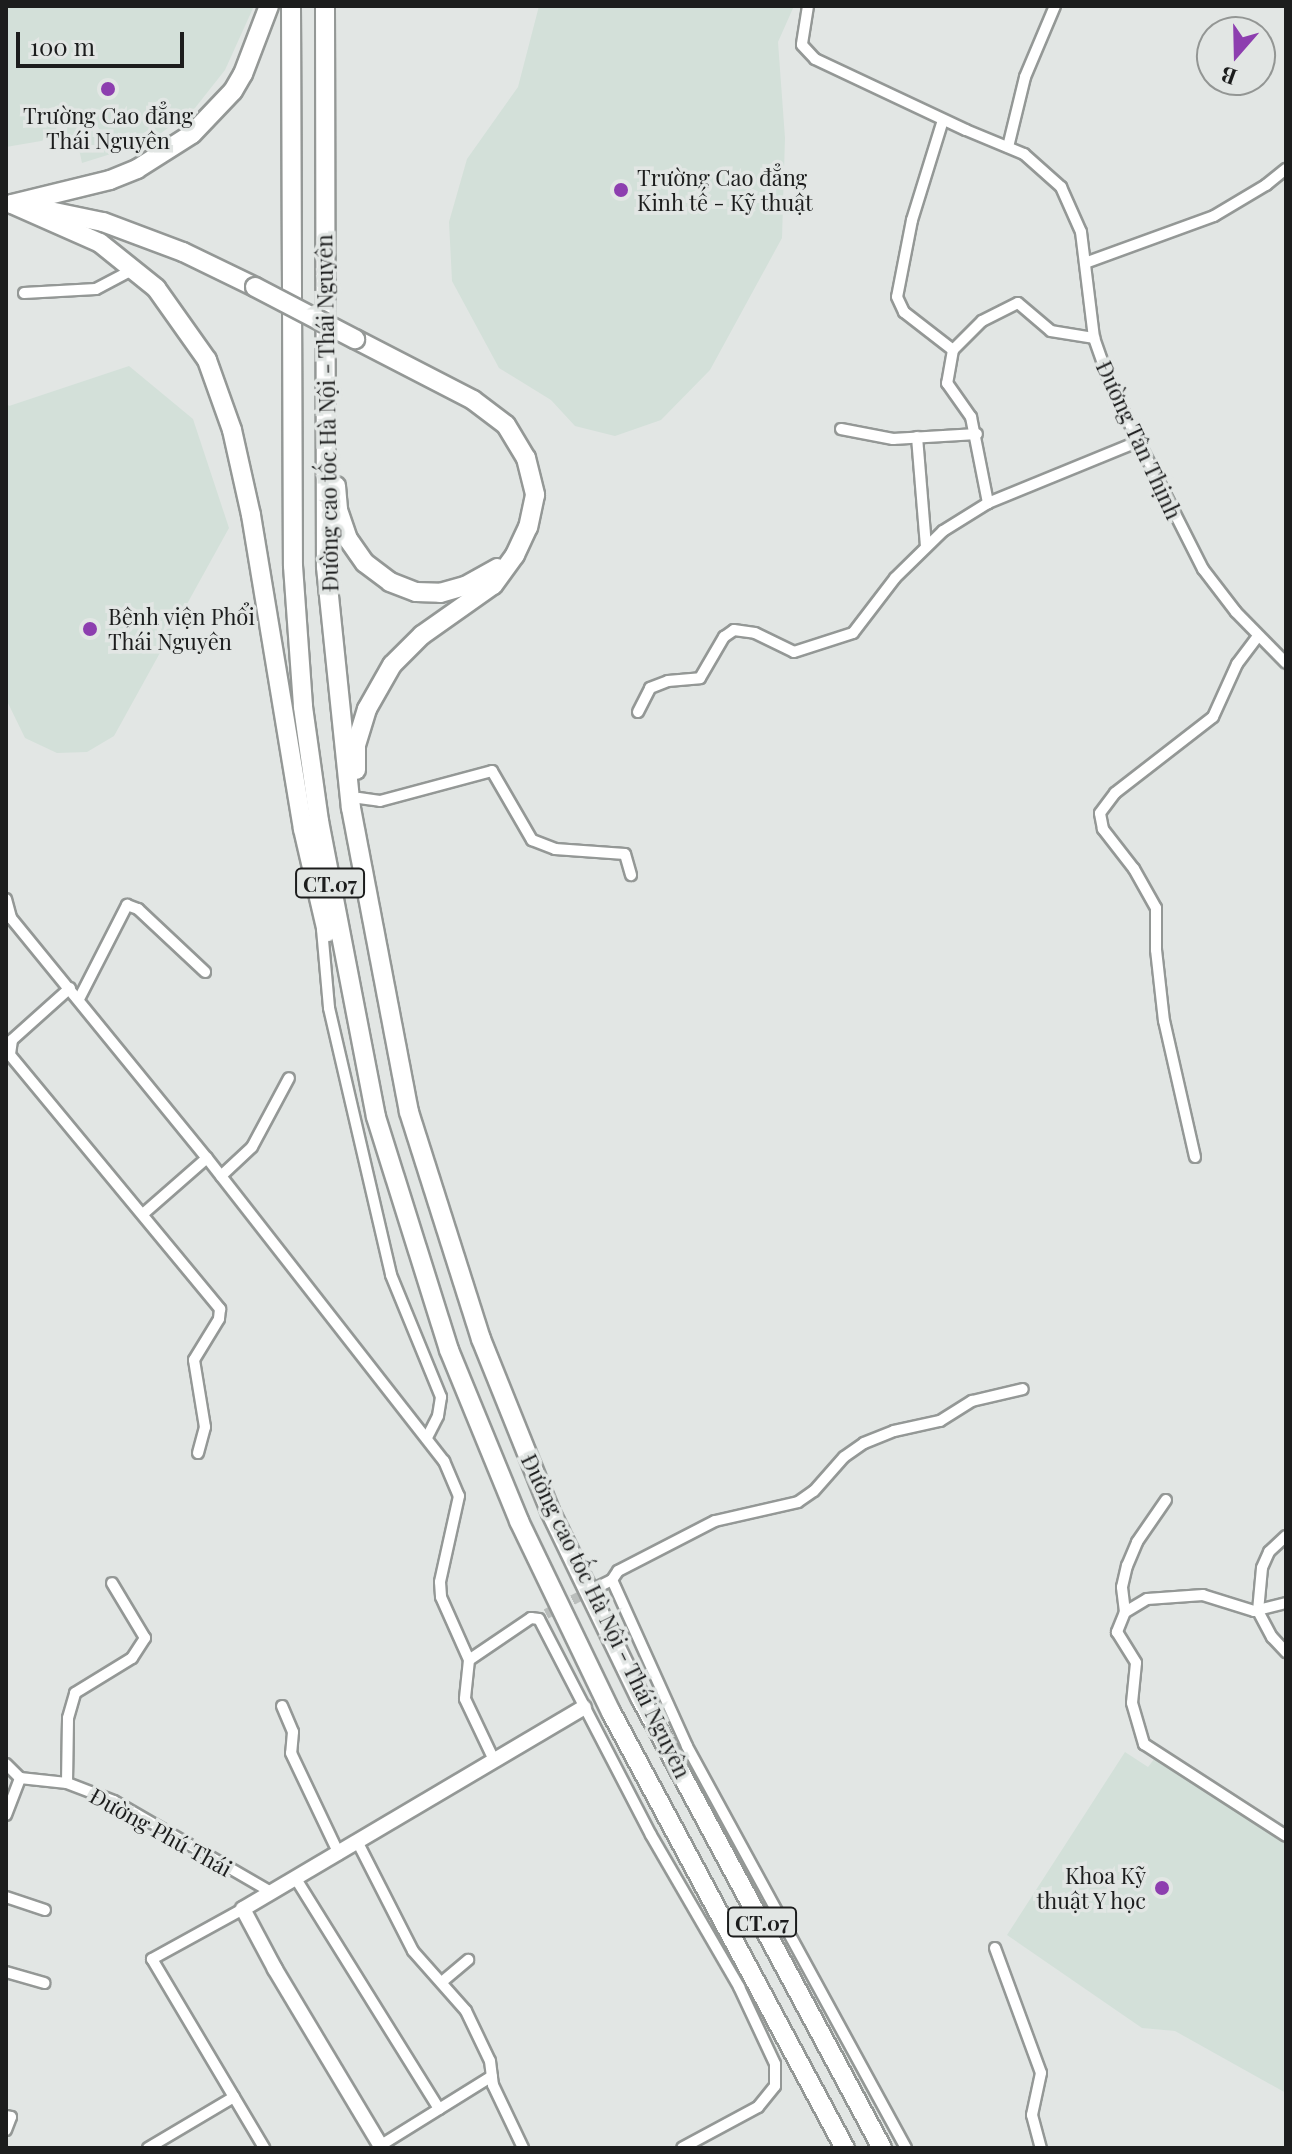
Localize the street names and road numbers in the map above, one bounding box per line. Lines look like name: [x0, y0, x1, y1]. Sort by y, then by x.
street label: Đường cao tốc Hà Nội - Thái Nguyên: [311, 234, 343, 592]
street label: Đường Tân Thịnh: [1091, 356, 1187, 524]
road number: CT.07: [294, 867, 366, 899]
street label: Đường cao tốc Hà Nội - Thái Nguyên: [516, 1449, 696, 1783]
street label: Đường Phú Thái: [85, 1782, 237, 1882]
road number: CT.07: [726, 1906, 798, 1938]

